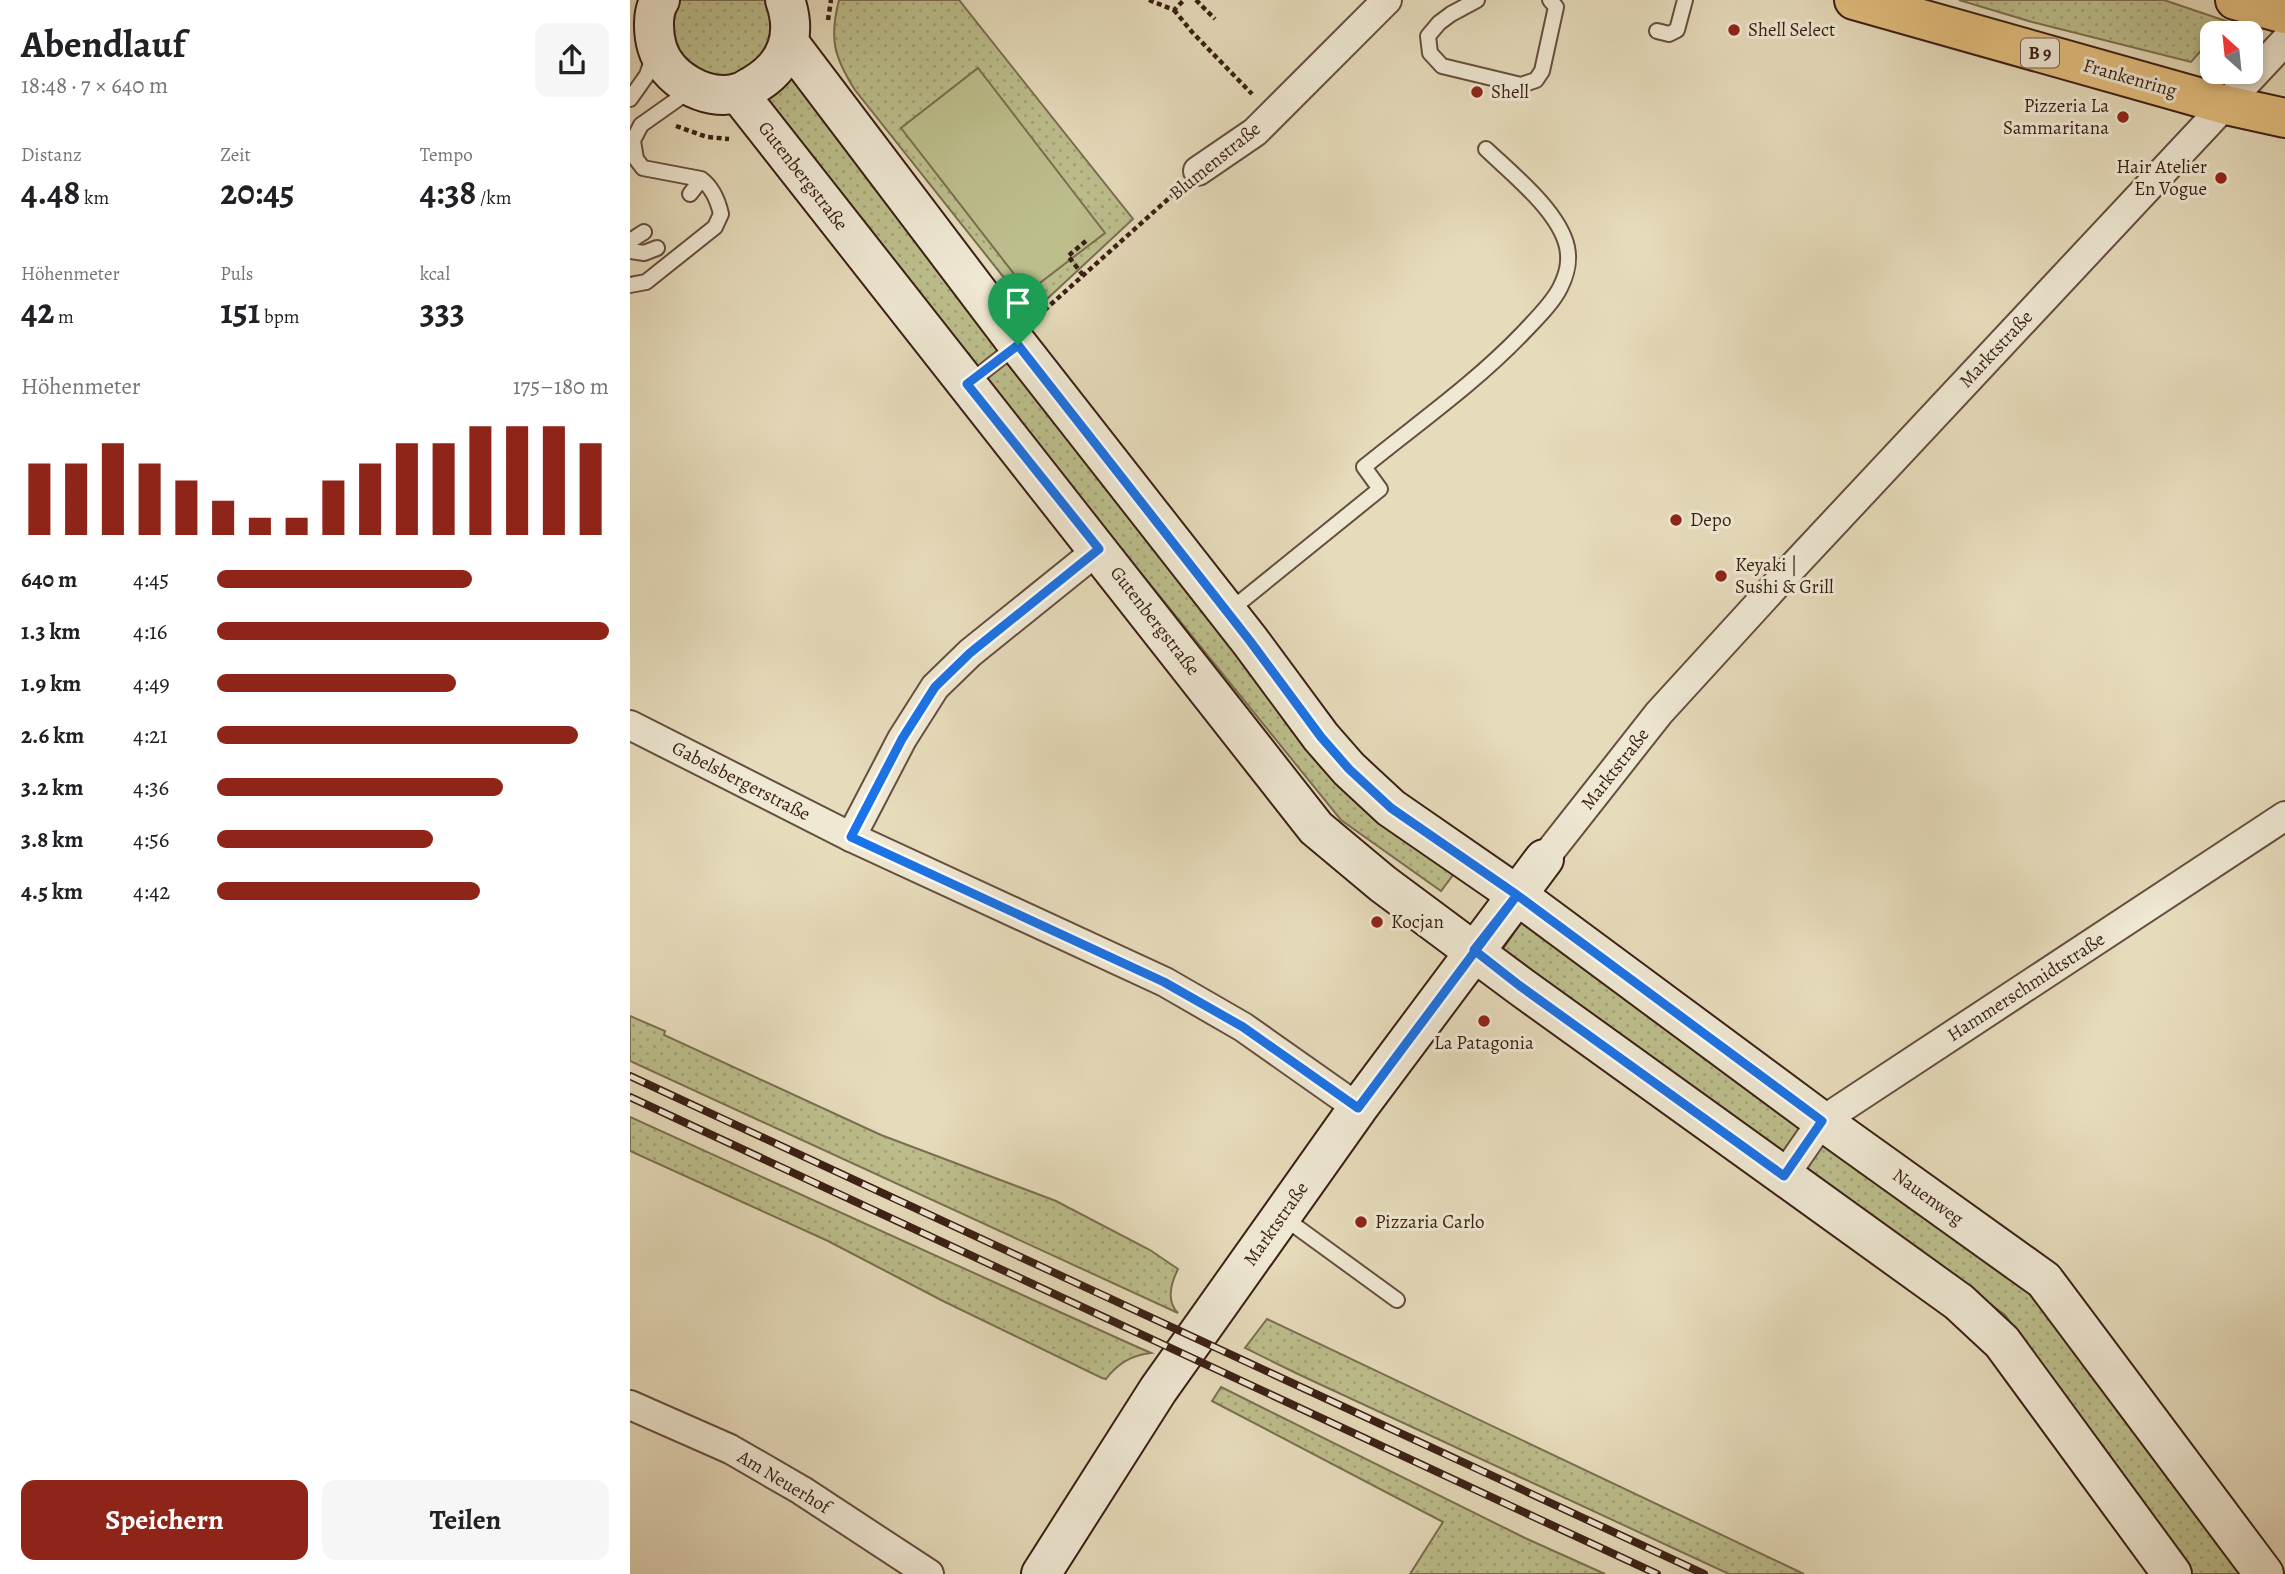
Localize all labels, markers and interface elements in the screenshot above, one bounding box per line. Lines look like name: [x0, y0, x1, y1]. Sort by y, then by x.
place label: Shell Select: [1748, 17, 1835, 43]
text: Abendlauf: [21, 18, 185, 70]
north arrow: [2200, 21, 2263, 84]
map controls: [2200, 21, 2263, 84]
marker: Shell Select: [1726, 22, 1742, 38]
button: share: [535, 23, 609, 97]
road number: B 9: [2021, 38, 2059, 68]
street label: Frankenring: [2080, 52, 2180, 104]
text: 18:48 · 7 × 640 m: [21, 70, 168, 101]
place label: Shell: [1491, 79, 1529, 105]
marker: Shell: [1469, 84, 1485, 100]
place label: Pizzeria La Sammaritana: [2003, 93, 2109, 141]
marker: Pizzeria La Sammaritana: [2115, 109, 2131, 125]
street label: Gutenbergstraße: [752, 116, 854, 236]
street label: Blumenstraße: [1164, 116, 1266, 206]
text: Distanz: [21, 142, 82, 168]
text: Zeit: [220, 142, 251, 168]
text: Tempo: [420, 142, 473, 168]
place label: Hair Atelier En Vogue: [2116, 154, 2207, 202]
text: 4.48: [21, 168, 80, 216]
text: 20:45: [220, 168, 295, 216]
text: 4:38: [420, 168, 476, 216]
marker: Hair Atelier En Vogue: [2213, 170, 2229, 186]
text: km: [80, 185, 109, 211]
text: /km: [476, 185, 512, 211]
text: Höhenmeter: [21, 261, 120, 287]
text: Puls: [220, 261, 253, 287]
text: kcal: [420, 261, 450, 287]
pin: [988, 273, 1048, 345]
icon: arrive: [999, 284, 1037, 322]
text: 42: [21, 287, 54, 335]
text: 151: [220, 287, 260, 335]
text: 333: [420, 287, 465, 335]
text: m: [54, 304, 74, 330]
text: bpm: [260, 304, 300, 330]
street label: Marktstraße: [1953, 305, 2039, 393]
text: Höhenmeter: [21, 371, 141, 402]
text: 175–180 m: [513, 371, 609, 402]
place label: Depo: [1690, 507, 1731, 533]
marker: Depo: [1668, 512, 1684, 528]
place label: Keyaki | Sushi & Grill: [1735, 552, 1834, 600]
street label: Gutenbergstraße: [1104, 561, 1206, 681]
text: 640 m: [21, 564, 77, 595]
text: 4:45: [133, 564, 169, 595]
marker: Keyaki | Sushi & Grill: [1713, 568, 1729, 584]
text: 1.3 km: [21, 616, 81, 647]
text: 4:16: [133, 616, 167, 647]
text: 1.9 km: [21, 668, 81, 699]
text: 4:49: [133, 668, 170, 699]
text: 2.6 km: [21, 720, 84, 751]
text: 4:21: [133, 720, 168, 751]
street label: Marktstraße: [1575, 723, 1655, 815]
street label: Gabelsbergerstraße: [667, 735, 815, 827]
text: 3.2 km: [21, 772, 84, 803]
text: 4:36: [133, 772, 169, 803]
text: 3.8 km: [21, 824, 83, 855]
text: 4:56: [133, 824, 169, 855]
text: 4.5 km: [21, 876, 83, 907]
text: 4:42: [133, 876, 170, 907]
place label: Kocjan: [1391, 909, 1444, 935]
marker: Kocjan: [1369, 914, 1385, 930]
street label: Hammerschmidtstraße: [1942, 926, 2110, 1048]
marker: La Patagonia: [1476, 1013, 1492, 1029]
place label: La Patagonia: [1434, 1030, 1534, 1056]
street label: Nauenweg: [1887, 1162, 1969, 1232]
street label: Marktstraße: [1237, 1177, 1315, 1271]
place label: Pizzaria Carlo: [1375, 1209, 1484, 1235]
marker: Pizzaria Carlo: [1353, 1214, 1369, 1230]
street label: Am Neuerhof: [732, 1444, 838, 1521]
button: Speichern: [21, 1480, 308, 1560]
button: Teilen: [322, 1480, 609, 1560]

